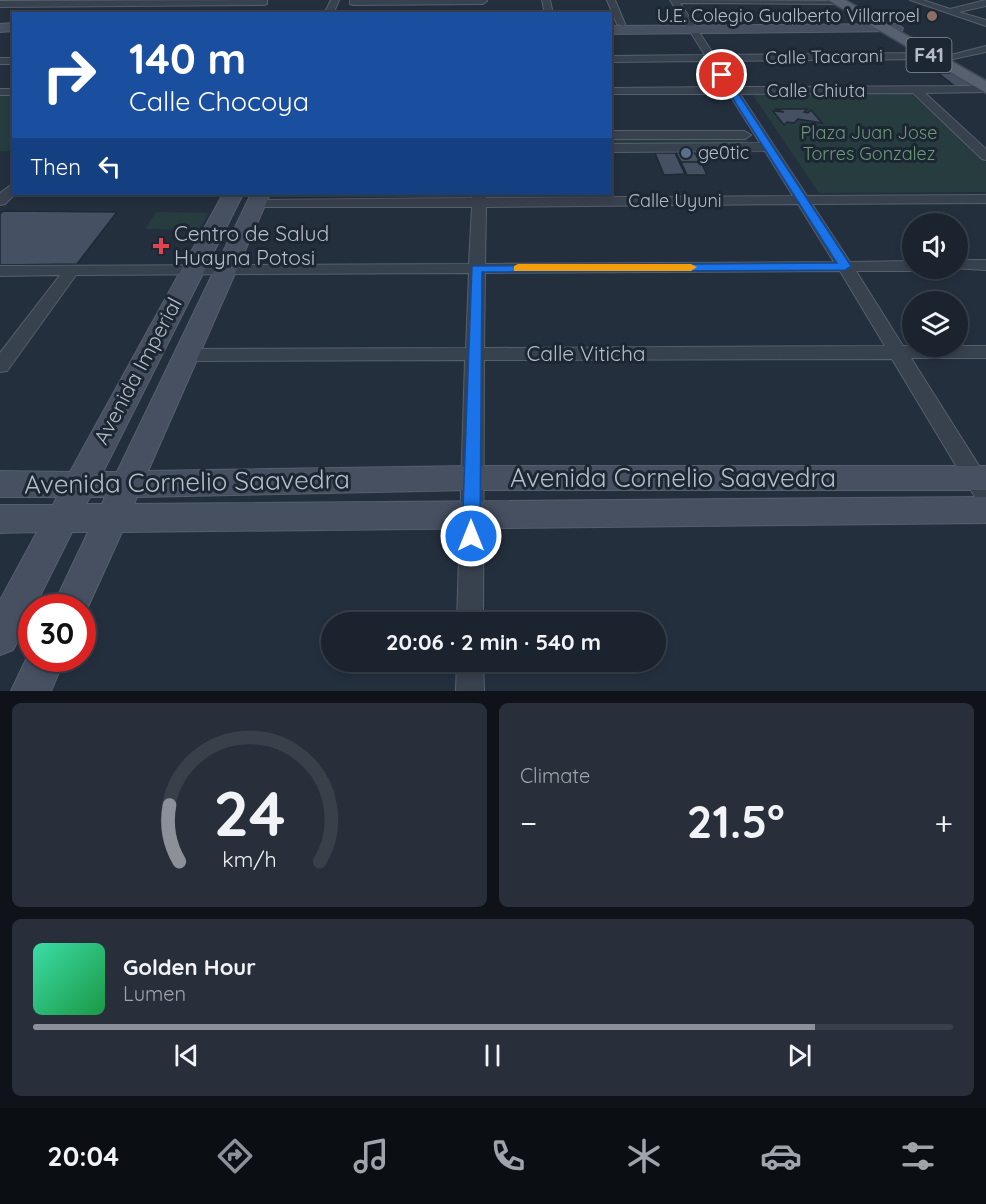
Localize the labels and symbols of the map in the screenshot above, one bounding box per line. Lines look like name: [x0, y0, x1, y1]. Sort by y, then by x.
place label: U.E. Colegio Gualberto Villarroel: [657, 4, 920, 27]
marker: U.E. Colegio Gualberto Villarroel: [925, 9, 939, 23]
road number: F41: [906, 38, 952, 72]
street label: Calle Tacarani: [765, 44, 883, 69]
pin: [696, 49, 747, 100]
street label: Calle Chiuta: [767, 79, 865, 102]
park label: Plaza Juan Jose Torres Gonzalez: [801, 121, 937, 165]
place label: ge0tic: [698, 141, 749, 164]
marker: ge0tic: [679, 146, 693, 160]
street label: Calle Uyuni: [628, 189, 722, 212]
place label: Centro de Salud Huayna Potosi: [174, 220, 329, 270]
marker: Centro de Salud Huayna Potosi: [152, 237, 170, 255]
street label: Avenida Imperial: [87, 293, 187, 449]
street label: Calle Viticha: [526, 340, 646, 366]
street label: Avenida Cornelio Saavedra: [510, 461, 836, 494]
street label: Avenida Cornelio Saavedra: [24, 462, 350, 501]
position arrow: [439, 504, 503, 568]
speed limit sign: 30: [18, 594, 96, 672]

